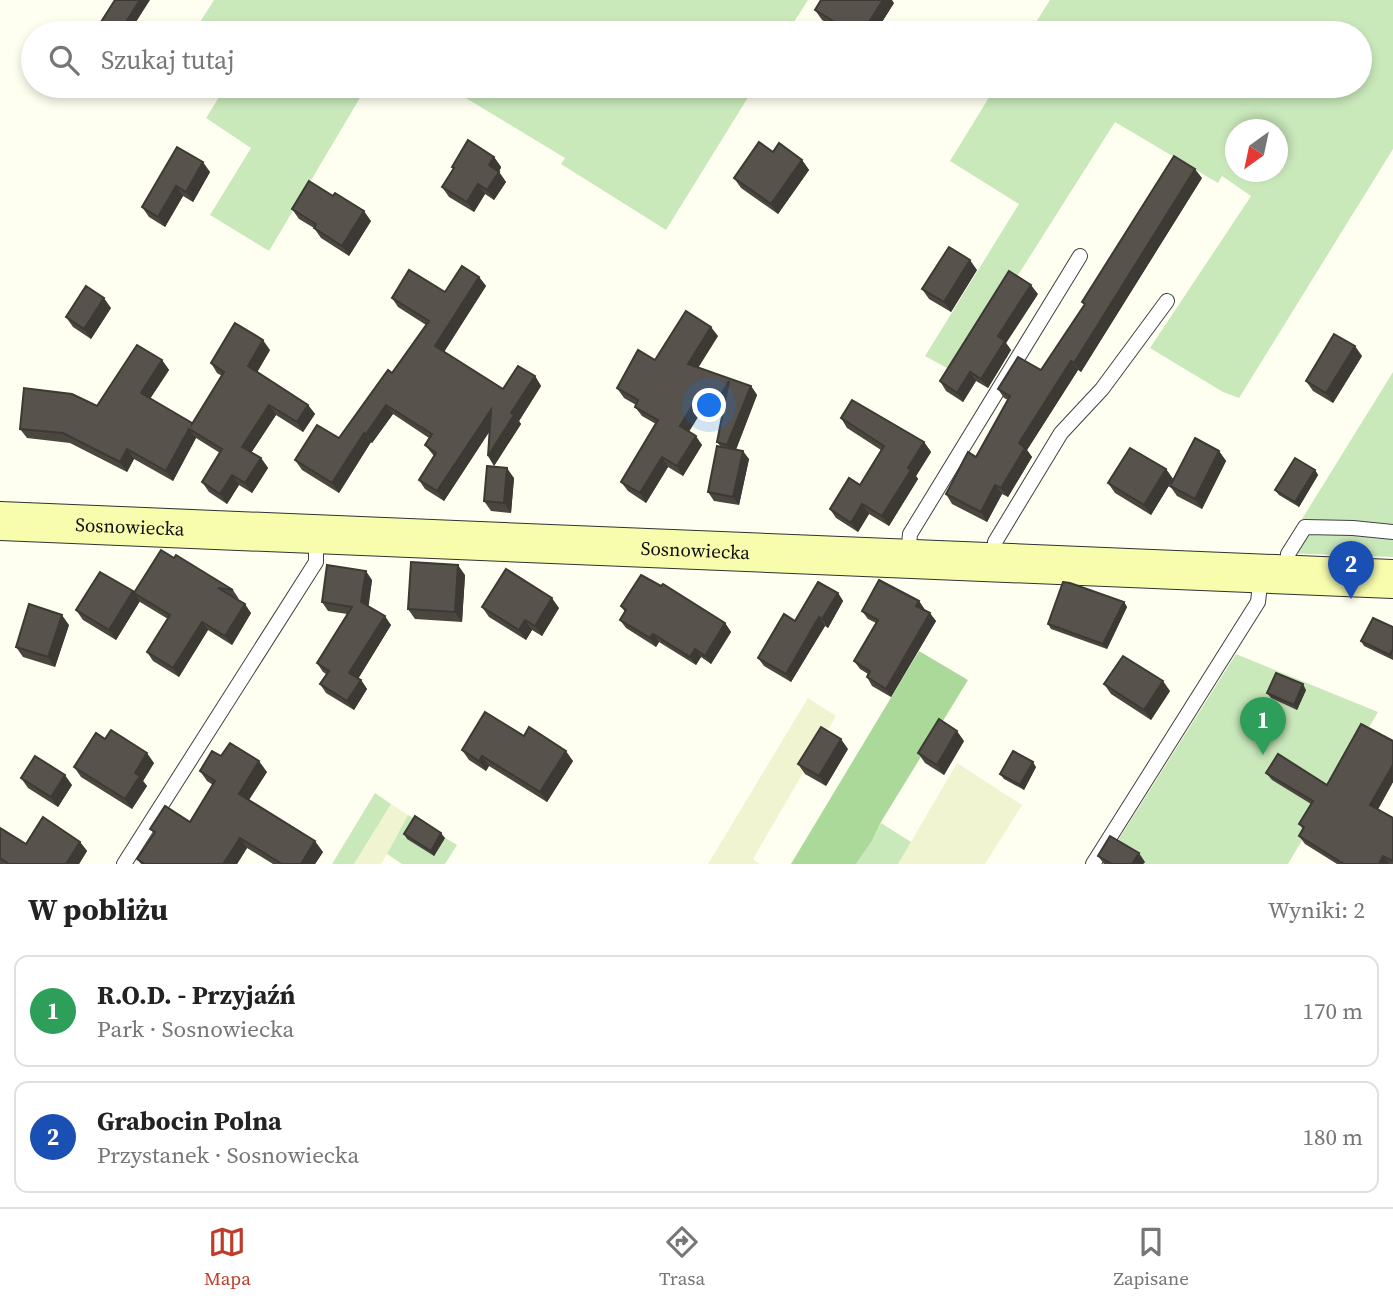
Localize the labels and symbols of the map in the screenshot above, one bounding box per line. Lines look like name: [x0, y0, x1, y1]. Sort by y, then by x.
north arrow: [1225, 119, 1288, 182]
your location: [692, 388, 726, 422]
street label: Sosnowiecka: [75, 511, 185, 542]
street label: Sosnowiecka: [640, 535, 751, 565]
pin: 2: [1328, 541, 1374, 599]
pin: 1: [1240, 697, 1286, 755]

